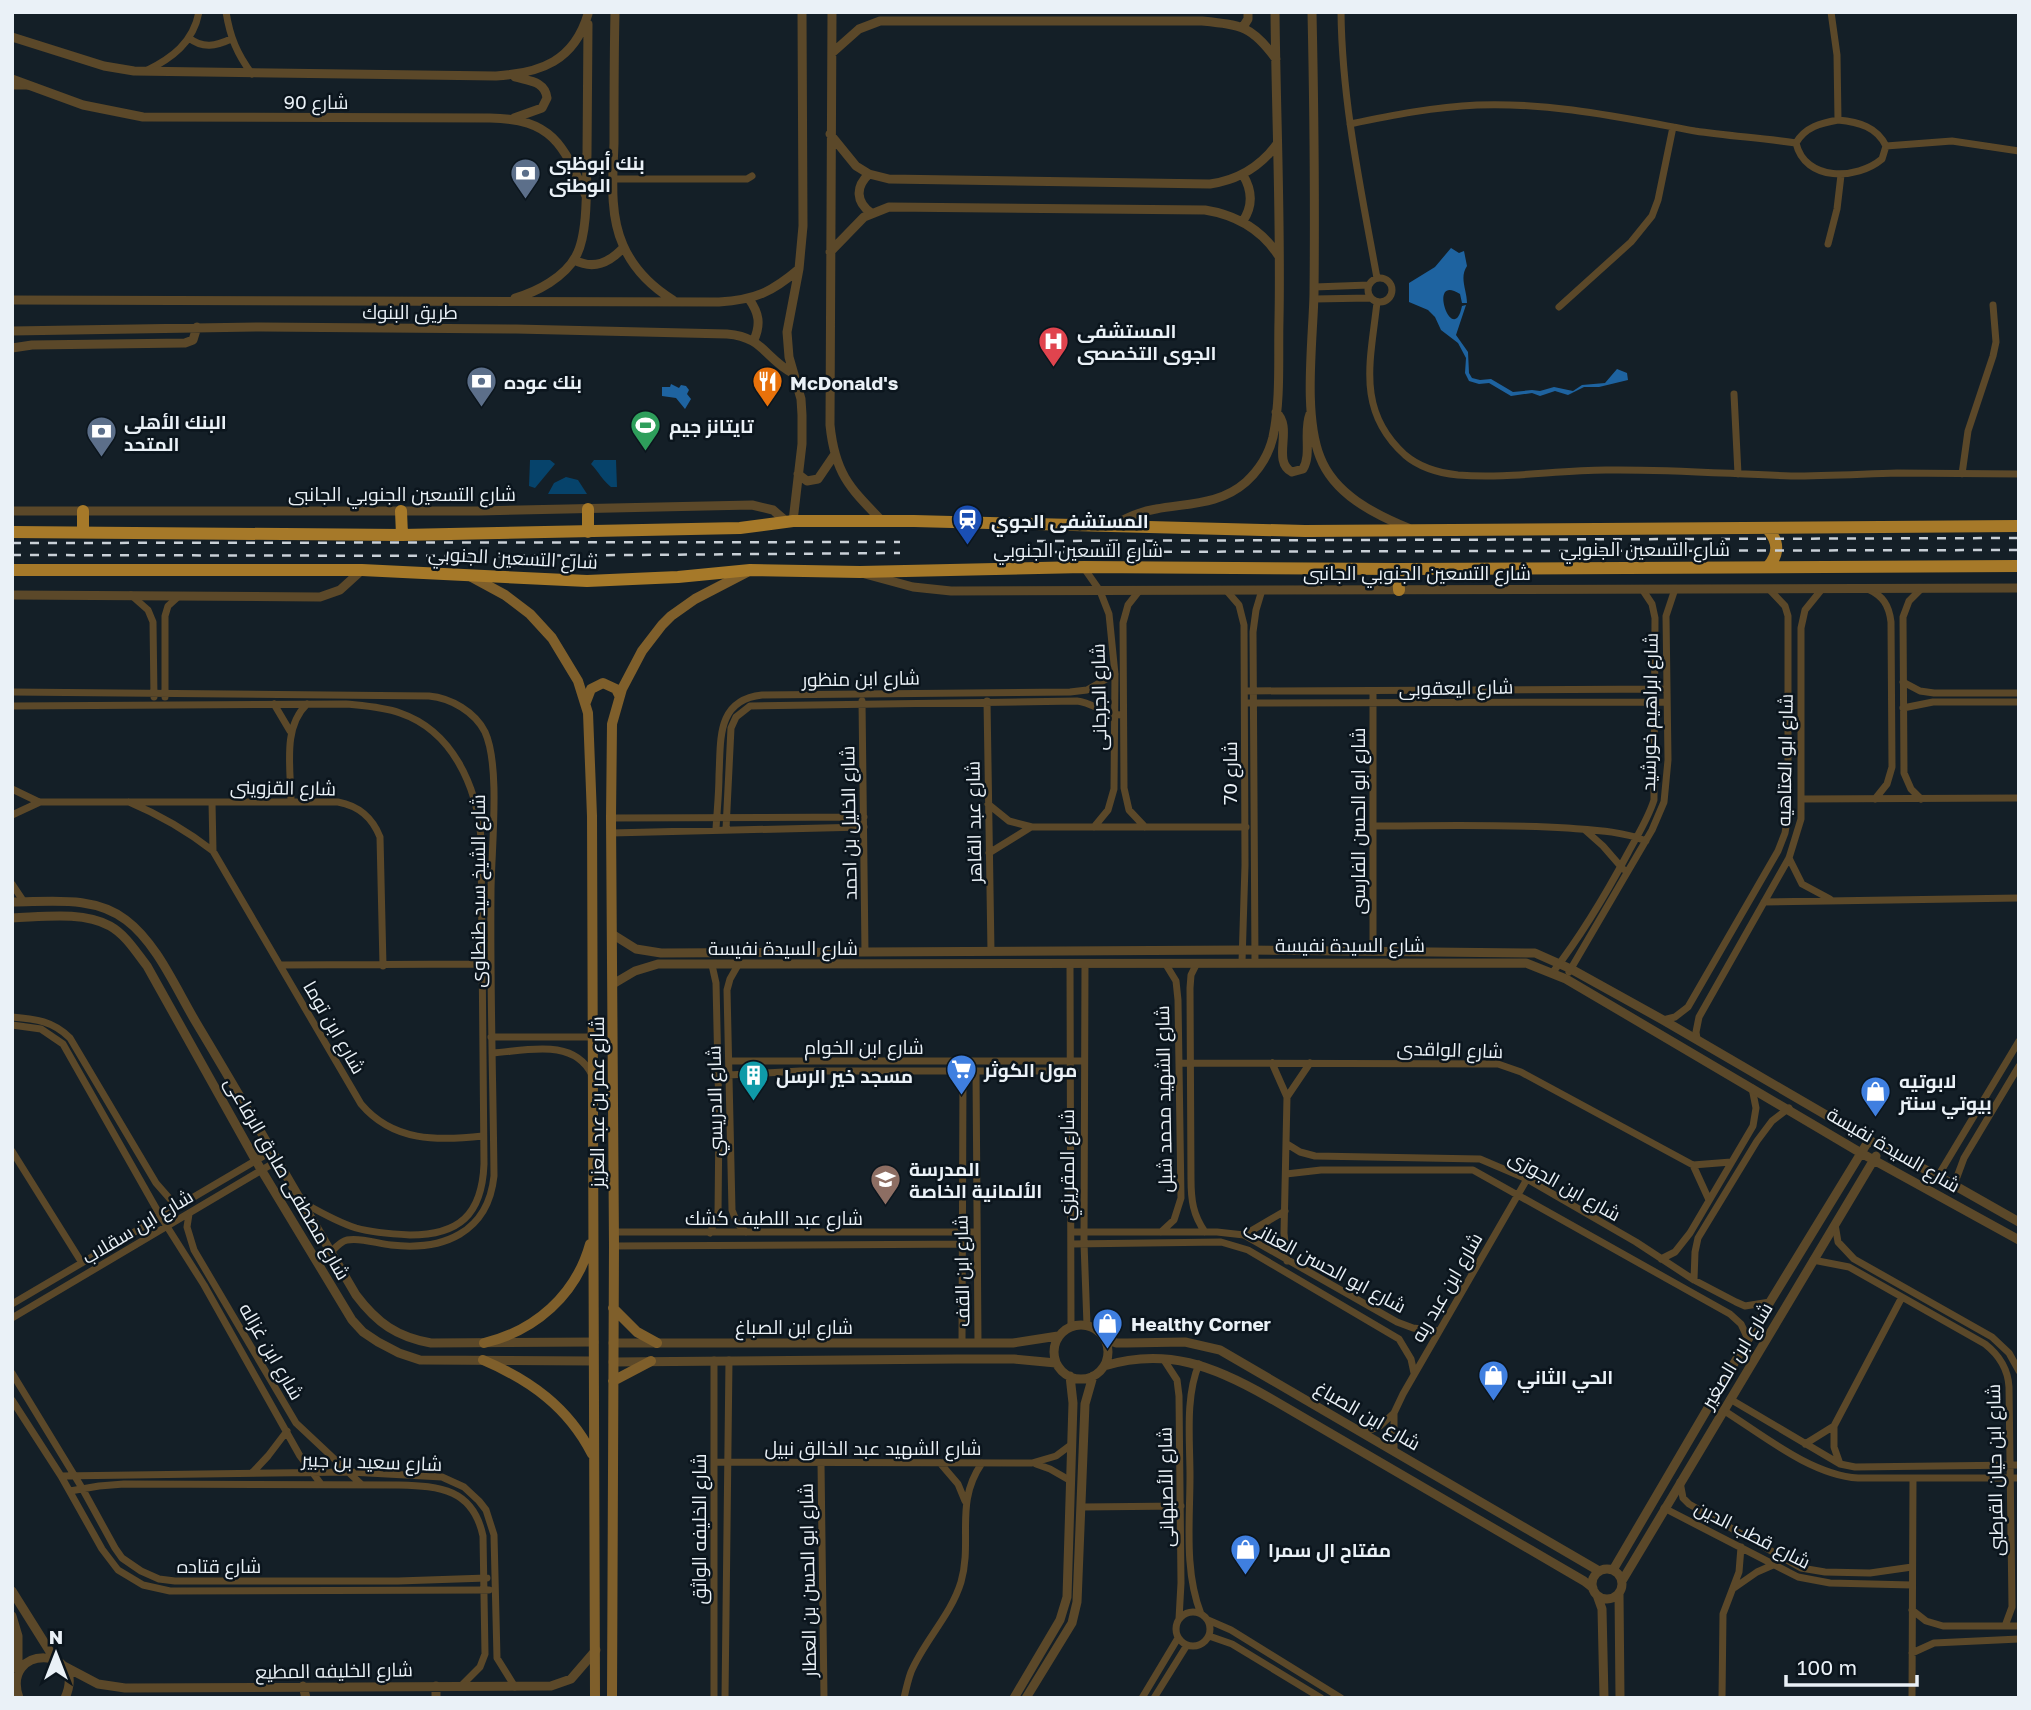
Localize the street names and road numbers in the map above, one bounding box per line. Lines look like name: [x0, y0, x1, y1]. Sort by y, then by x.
street label: شارع 90: [284, 90, 348, 116]
street label: طريق البنوك: [362, 300, 458, 325]
street label: شارع التسعين الجنوبي الجانبى: [288, 482, 516, 509]
street label: شارع التسعين الجنوبي: [1560, 537, 1730, 564]
street label: شارع التسعين الجنوبي: [993, 538, 1163, 565]
street label: شارع التسعين الجنوبي: [427, 541, 598, 577]
street label: شارع التسعين الجنوبي الجانبى: [1303, 561, 1531, 588]
street label: شارع ابراهيم خورشيد: [1636, 633, 1665, 792]
street label: شارع الجرجانى: [1086, 643, 1113, 751]
street label: شارع ابن منظور: [801, 665, 920, 694]
street label: شارع اليعقوبى: [1399, 675, 1514, 702]
street label: شارع ابو العتاهيه: [1771, 693, 1800, 827]
street label: شارع ابو الحسن الفارسى: [1346, 727, 1372, 915]
street label: شارع 70: [1218, 741, 1244, 805]
street label: شارع الخليل بن احمد: [835, 745, 864, 900]
street label: شارع عبد القاهر: [960, 761, 989, 884]
street label: شارع القزوينى: [230, 775, 336, 802]
street label: شارع الشيخ سيد طنطاوى: [466, 794, 492, 988]
street label: شارع السيدة نفيسة: [1275, 933, 1425, 959]
street label: شارع السيدة نفيسة: [708, 936, 858, 962]
street label: شارع ابن توما: [297, 976, 371, 1079]
street label: شارع الشهيد محمد شبل: [1150, 1005, 1179, 1193]
street label: شارع عمر بن عبد العزيز: [585, 1016, 611, 1189]
street label: شارع ابن الخوام: [804, 1035, 924, 1061]
street label: شارع الواقدى: [1396, 1036, 1504, 1065]
street label: شارع الادريسي: [702, 1045, 730, 1157]
street label: شارع مصطفى صادق الرفاعى: [218, 1072, 356, 1285]
street label: شارع السيدة نفيسة: [1822, 1102, 1965, 1199]
street label: شارع المقريزي: [1055, 1109, 1082, 1221]
street label: شارع ابن الجوزى: [1503, 1145, 1625, 1228]
street label: شارع ابن سقلاب: [77, 1184, 198, 1271]
street label: شارع عبد اللطيف كشك: [685, 1206, 863, 1232]
street label: شارع ابو الحسن العنانى: [1240, 1213, 1410, 1320]
street label: شارع ابن القف: [949, 1215, 976, 1327]
street label: شارع ابن عبد ربه: [1405, 1228, 1489, 1347]
street label: شارع ابن غزاله: [232, 1298, 309, 1405]
street label: شارع ابن الصغير: [1695, 1298, 1779, 1415]
street label: شارع ابن الصباغ: [735, 1315, 853, 1341]
street label: شارع ابن الصباغ: [1310, 1376, 1425, 1457]
street label: شارع ابن حيان القرطبى: [1981, 1384, 2010, 1556]
street label: شارع الأصبهانى: [1152, 1427, 1181, 1547]
street label: شارع الشهيد عبد الخالق نبيل: [765, 1436, 981, 1462]
street label: شارع سعيد بن جبير: [300, 1447, 443, 1478]
street label: شارع الخليفه الواثق: [687, 1453, 713, 1605]
street label: شارع ابو الحسن بن العطار: [794, 1483, 823, 1678]
street label: شارع قطب الدين: [1690, 1495, 1815, 1576]
street label: شارع قتاده: [177, 1554, 261, 1580]
street label: شارع الخليفه المطيع: [255, 1657, 413, 1686]

